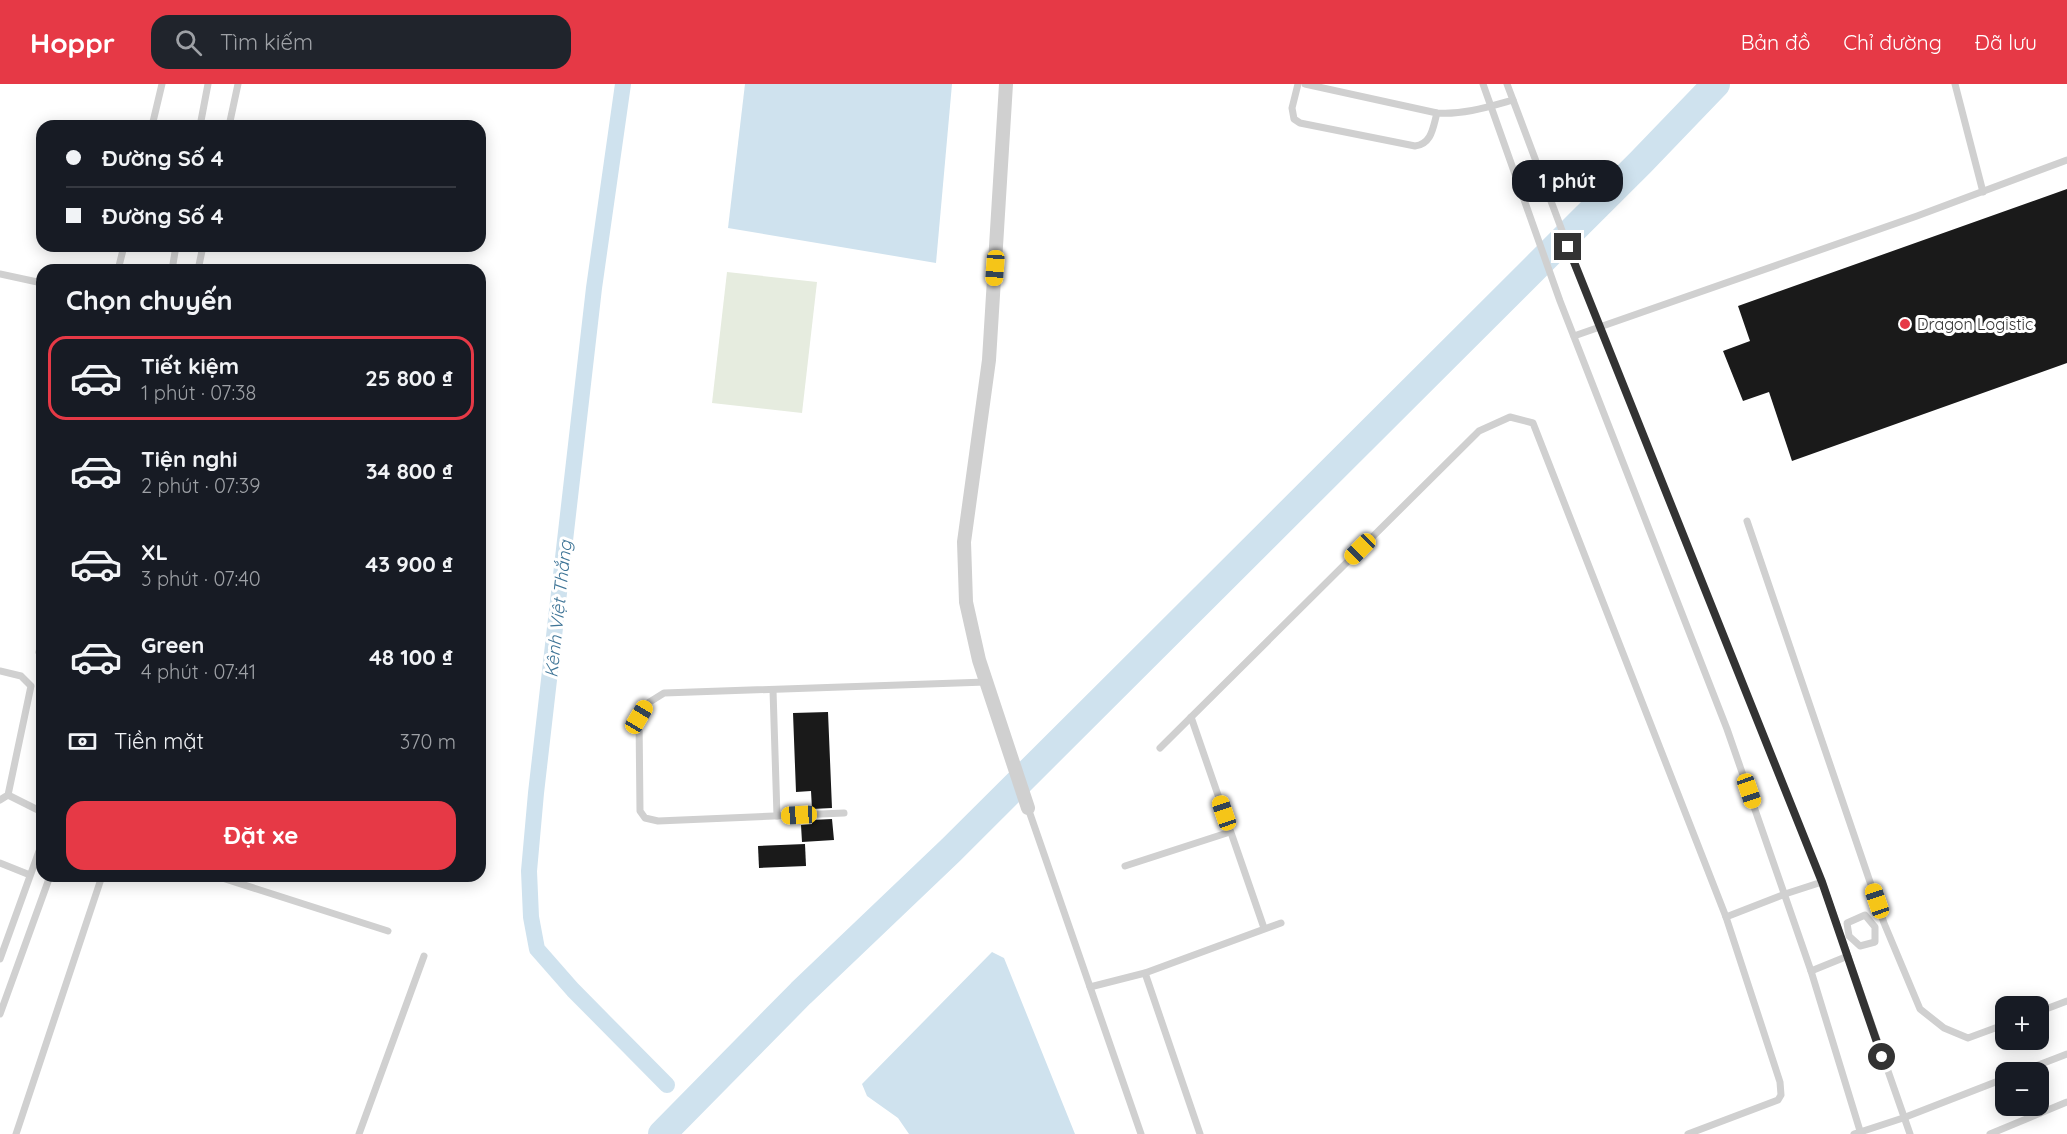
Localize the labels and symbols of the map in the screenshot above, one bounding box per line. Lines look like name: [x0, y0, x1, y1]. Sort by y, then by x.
callout: 1 phút: [1512, 160, 1624, 202]
route end: [1554, 233, 1581, 260]
car: [985, 249, 1005, 287]
place label: Dragon Logistic: [1917, 314, 2033, 334]
marker: Dragon Logistic: [1898, 317, 1912, 331]
car: [1341, 530, 1379, 568]
water label: Kênh Việt Thắng: [539, 537, 577, 679]
car: [622, 697, 656, 737]
car: [1735, 771, 1763, 811]
car: [1210, 793, 1238, 833]
car: [781, 805, 817, 825]
car: [1863, 881, 1891, 921]
route start: [1868, 1043, 1895, 1070]

